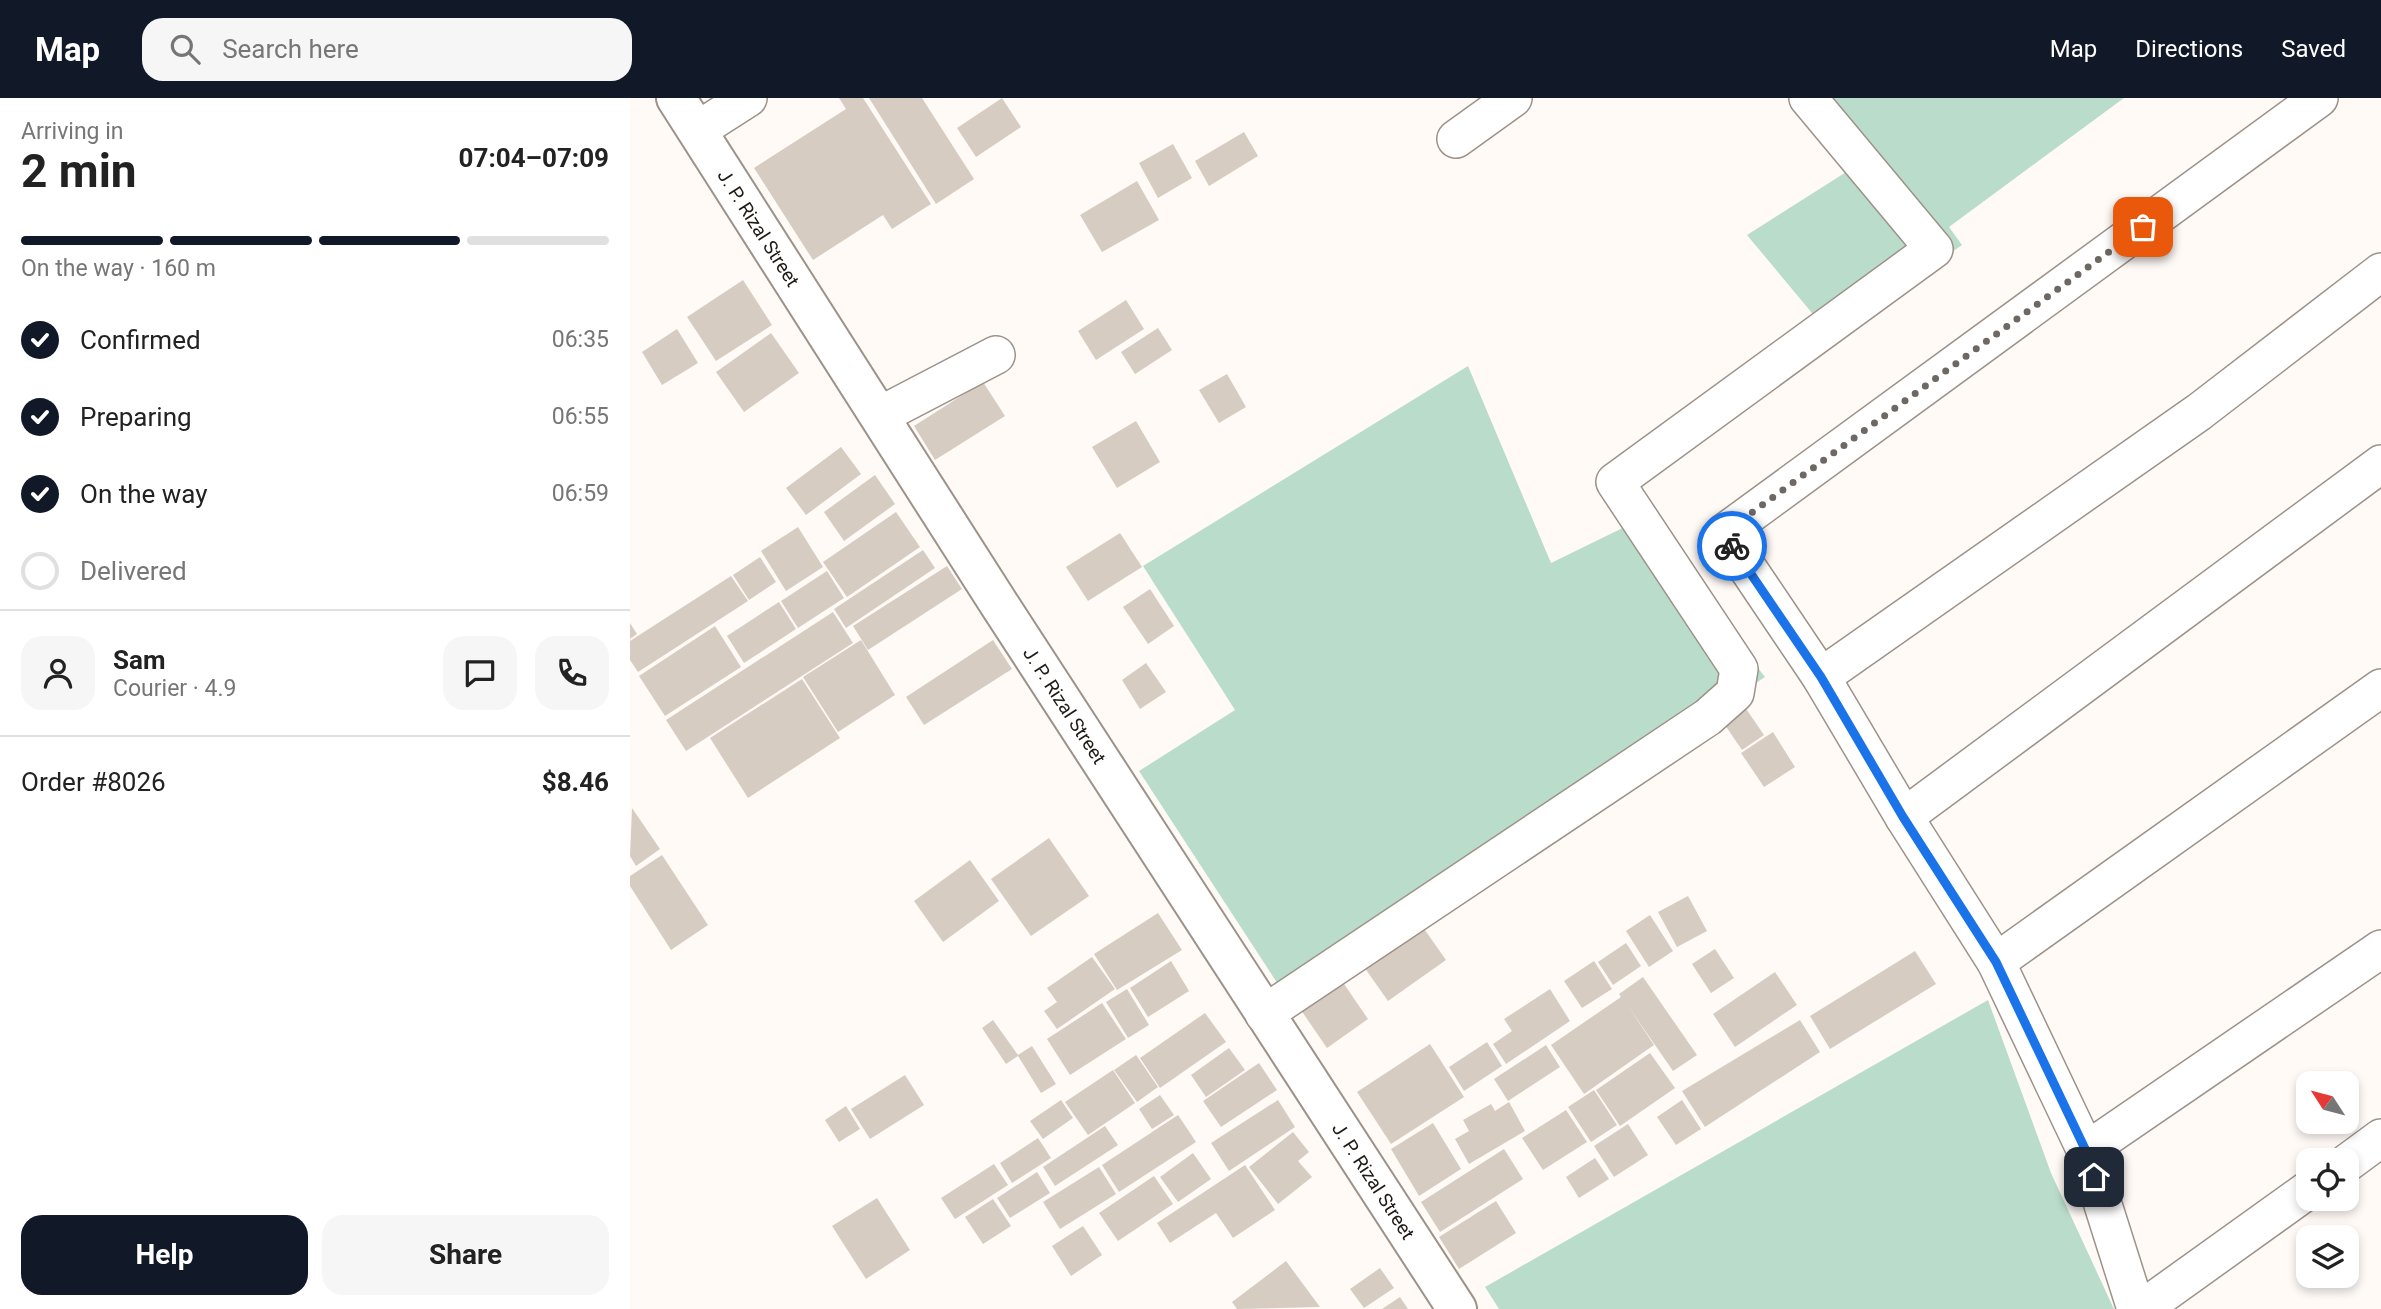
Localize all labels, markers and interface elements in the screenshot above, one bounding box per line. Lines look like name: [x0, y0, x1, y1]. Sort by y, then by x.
search box: [142, 18, 632, 81]
text: Map: [35, 30, 100, 69]
icon: search: [166, 30, 204, 68]
text: Search here: [222, 34, 359, 64]
text: Map: [2050, 35, 2097, 63]
text: Directions: [2135, 35, 2243, 63]
text: Saved: [2281, 35, 2346, 63]
text: Arriving in: [21, 118, 124, 145]
text: 07:04–07:09: [459, 143, 609, 173]
text: 2 min: [21, 144, 137, 198]
street label: J. P. Rizal Street: [713, 165, 804, 291]
pin: [2113, 197, 2173, 257]
icon: bag: [2124, 208, 2162, 246]
text: On the way · 160 m: [21, 255, 216, 282]
icon: check: [21, 321, 59, 359]
text: Confirmed: [80, 325, 201, 355]
text: 06:35: [552, 326, 609, 353]
icon: check: [21, 398, 59, 436]
text: Preparing: [80, 402, 192, 432]
text: 06:55: [552, 403, 609, 430]
icon: check: [21, 475, 59, 513]
text: On the way: [80, 479, 208, 509]
text: 06:59: [552, 480, 609, 507]
courier: [1697, 511, 1767, 581]
icon: bike: [1713, 527, 1751, 565]
text: Delivered: [80, 556, 187, 586]
button: person: [21, 636, 95, 710]
button: chat: [443, 636, 517, 710]
button: phone: [535, 636, 609, 710]
street label: J. P. Rizal Street: [1018, 643, 1111, 768]
text: Sam: [113, 645, 165, 675]
text: Courier · 4.9: [113, 675, 236, 702]
text: Order #8026: [21, 767, 166, 797]
text: $8.46: [542, 767, 609, 797]
north arrow: [2296, 1071, 2359, 1134]
map controls: [2296, 1071, 2359, 1288]
street label: J. P. Rizal Street: [1327, 1118, 1420, 1244]
pin: [2064, 1147, 2124, 1207]
button: locate: [2296, 1148, 2359, 1211]
icon: home: [2075, 1158, 2113, 1196]
button: Help: [21, 1215, 308, 1295]
button: Share: [322, 1215, 609, 1295]
button: layers: [2296, 1225, 2359, 1288]

